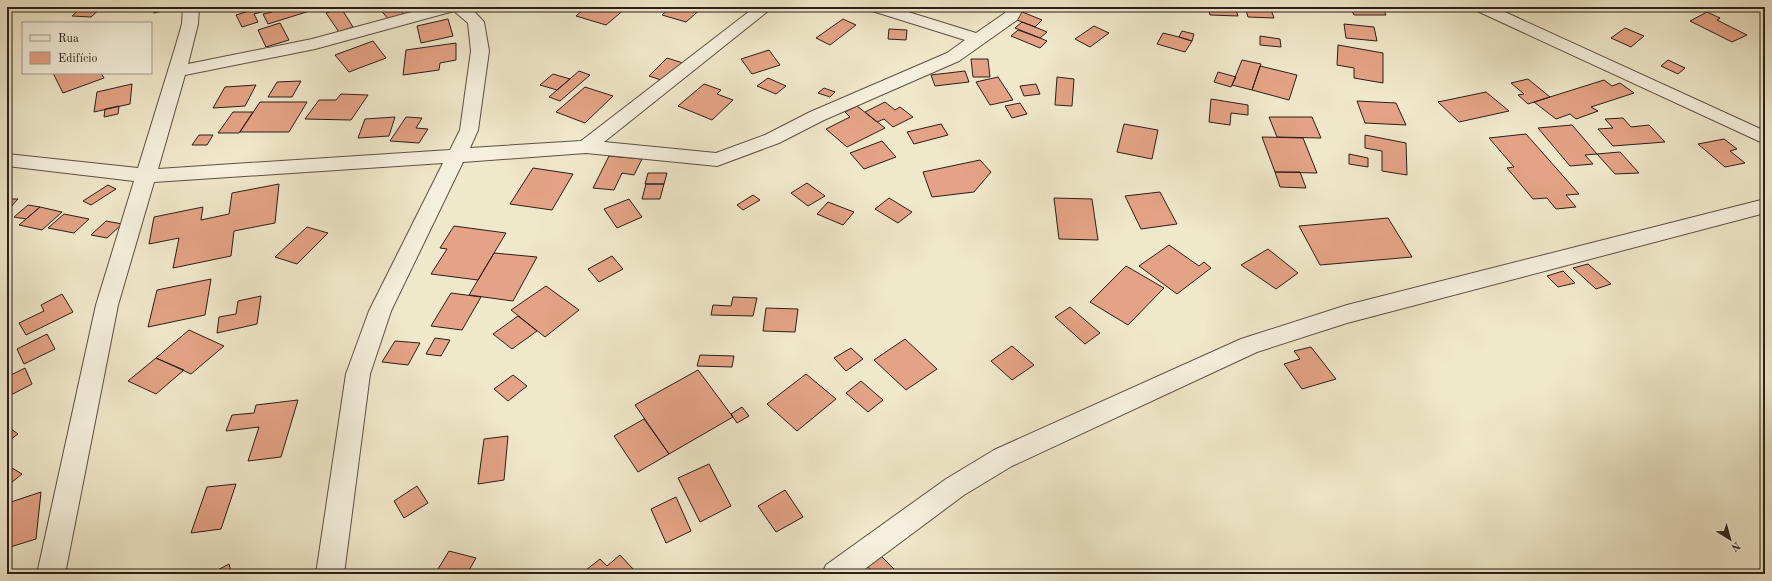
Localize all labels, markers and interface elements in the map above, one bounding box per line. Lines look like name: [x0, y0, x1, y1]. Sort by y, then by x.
legend: [22, 22, 152, 74]
text: Rua: [58, 33, 79, 45]
text: Edifício: [58, 53, 97, 65]
north arrow: [1710, 519, 1750, 559]
text: N: [1728, 539, 1742, 553]

